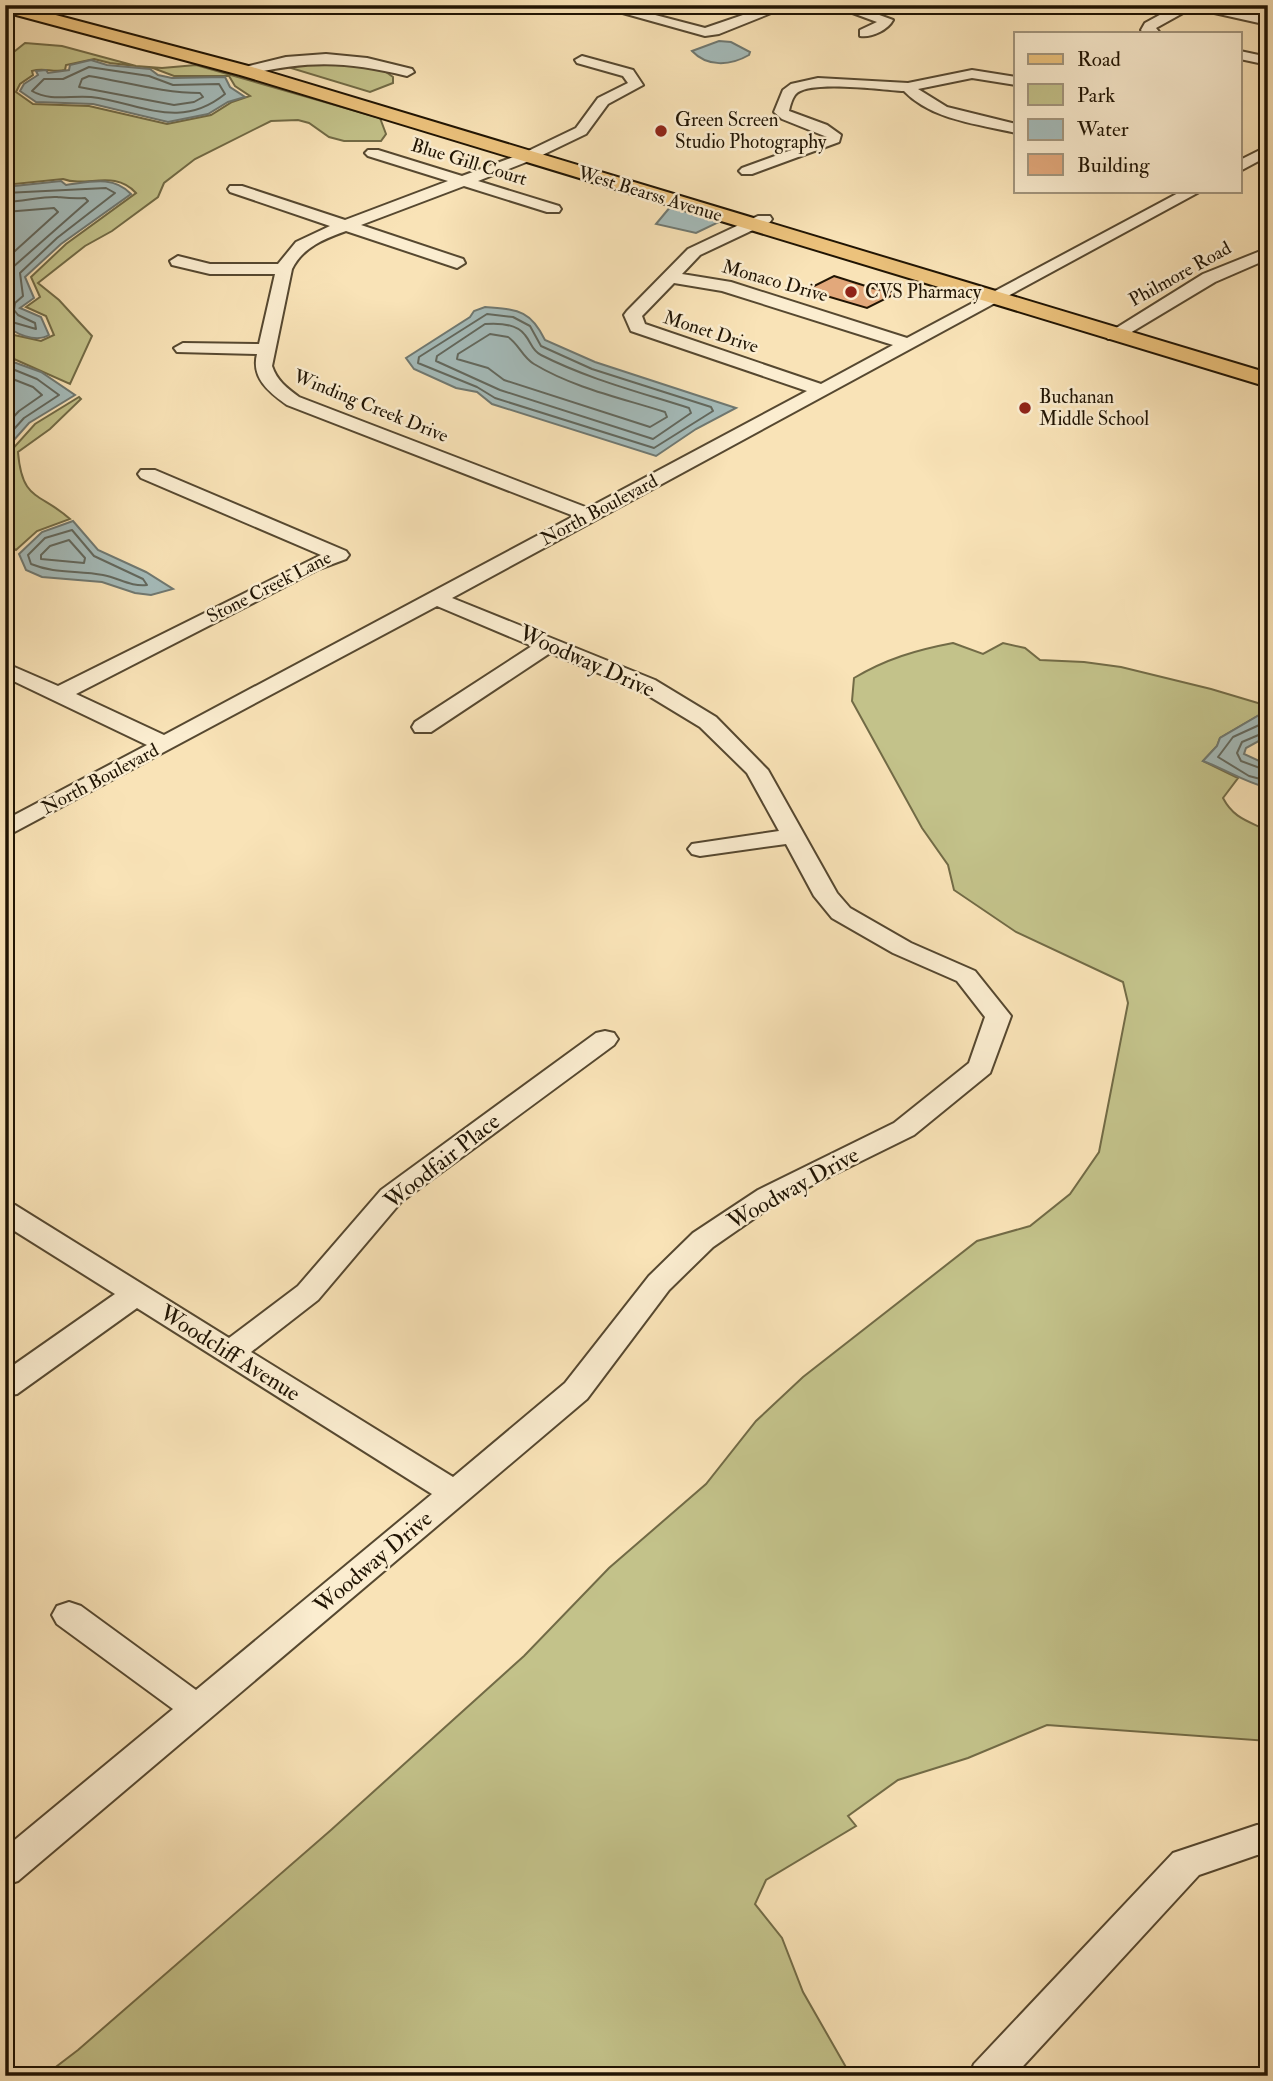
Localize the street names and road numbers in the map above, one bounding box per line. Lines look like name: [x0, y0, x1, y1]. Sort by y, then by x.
street label: Blue Gill Court: [408, 133, 530, 191]
street label: West Bearss Avenue: [574, 160, 725, 227]
street label: Philmore Road: [1125, 236, 1236, 312]
street label: Monaco Drive: [719, 254, 831, 308]
street label: Monet Drive: [660, 305, 762, 359]
street label: Winding Creek Drive: [289, 364, 452, 448]
street label: North Boulevard: [536, 469, 662, 551]
street label: Stone Creek Lane: [203, 545, 335, 629]
street label: Woodway Drive: [514, 618, 660, 704]
street label: North Boulevard: [37, 738, 163, 820]
street label: Woodfair Place: [378, 1107, 506, 1216]
street label: Woodway Drive: [721, 1140, 864, 1236]
street label: Woodcliff Avenue: [153, 1298, 306, 1408]
street label: Woodway Drive: [307, 1504, 438, 1621]

